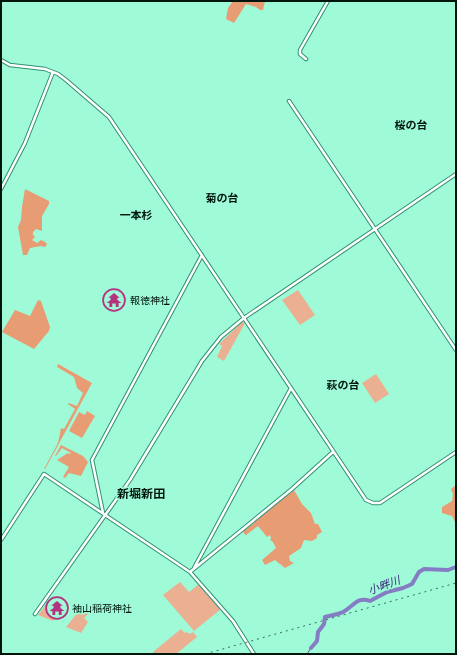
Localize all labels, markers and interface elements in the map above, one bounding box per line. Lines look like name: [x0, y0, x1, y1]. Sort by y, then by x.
district label: 桜の台: [395, 119, 428, 132]
district label: 菊の台: [206, 192, 239, 205]
district label: 一本杉: [120, 209, 153, 222]
temple icon: 報徳神社: [101, 287, 127, 313]
place label: 報徳神社: [130, 295, 170, 306]
district label: 萩の台: [327, 379, 360, 392]
district label: 新堀新田: [117, 487, 165, 501]
water label: 小畔川: [366, 573, 403, 597]
temple icon: 袖山稲荷神社: [44, 595, 70, 621]
place label: 袖山稲荷神社: [72, 603, 132, 614]

